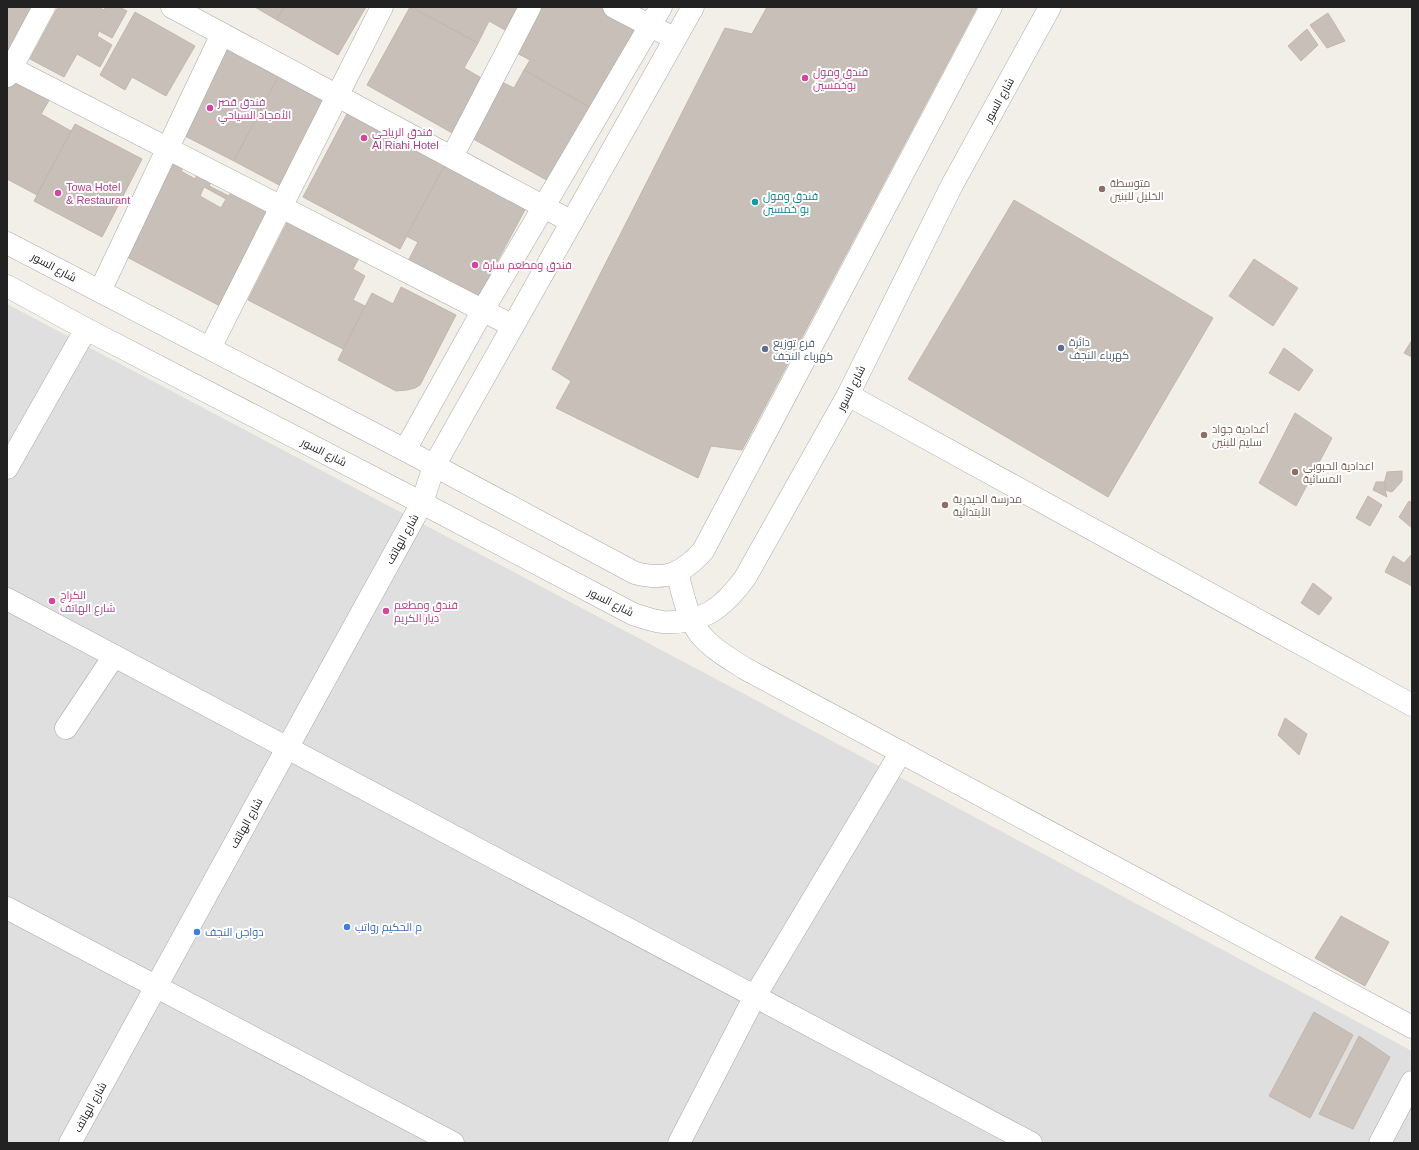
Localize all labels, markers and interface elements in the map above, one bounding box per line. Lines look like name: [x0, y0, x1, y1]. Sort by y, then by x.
place label: فندق ومول بوخمسين: [813, 66, 868, 92]
marker: فندق ومول بوخمسين: [800, 73, 810, 83]
street label: شارع السور: [981, 76, 1018, 126]
place label: فندق قصر الأمجاد السياحي: [217, 96, 291, 124]
marker: فندق قصر الأمجاد السياحي: [205, 103, 215, 113]
place label: فندق الرياحي Al Riahi Hotel: [372, 126, 439, 151]
marker: فندق الرياحي Al Riahi Hotel: [359, 133, 369, 143]
place label: متوسطة الخليل للبنين: [1110, 177, 1164, 203]
place label: Towa Hotel & Restaurant: [66, 181, 130, 206]
marker: متوسطة الخليل للبنين: [1097, 184, 1107, 194]
marker: Towa Hotel & Restaurant: [53, 188, 63, 198]
place label: فندق ومول بو خمسين: [763, 190, 818, 216]
marker: فندق ومول بو خمسين: [750, 197, 760, 207]
street label: شارع السور: [28, 250, 78, 286]
place label: فندق ومطعم سارة: [483, 259, 572, 273]
marker: فندق ومطعم سارة: [470, 260, 480, 270]
place label: دائرة كهرباء النجف: [1069, 336, 1129, 362]
place label: فرع توزيع كهرباء النجف: [773, 337, 833, 363]
marker: دائرة كهرباء النجف: [1056, 343, 1066, 353]
marker: فرع توزيع كهرباء النجف: [760, 344, 770, 354]
street label: شارع السور: [834, 363, 869, 414]
place label: أعدادية جواد سليم للبنين: [1212, 422, 1269, 450]
marker: أعدادية جواد سليم للبنين: [1199, 430, 1209, 440]
street label: شارع السور: [298, 435, 349, 470]
place label: اعدادية الحبوبي المسائية: [1303, 460, 1374, 485]
marker: اعدادية الحبوبي المسائية: [1290, 467, 1300, 477]
place label: مدرسة الحيدرية الأبتدائية: [953, 493, 1022, 518]
marker: مدرسة الحيدرية الأبتدائية: [940, 500, 950, 510]
street label: شارع الهاتف: [383, 512, 422, 567]
street label: شارع السور: [585, 585, 636, 620]
place label: الكراج شارع الهاتف: [60, 589, 115, 616]
marker: الكراج شارع الهاتف: [47, 596, 57, 606]
place label: فندق ومطعم ديار الكريم: [394, 599, 458, 626]
marker: فندق ومطعم ديار الكريم: [381, 606, 391, 616]
street label: شارع الهاتف: [227, 796, 266, 851]
place label: م الحكيم رواتب: [355, 921, 422, 935]
marker: م الحكيم رواتب: [342, 922, 352, 932]
place label: دواجن النجف: [205, 926, 264, 939]
marker: دواجن النجف: [192, 927, 202, 937]
street label: شارع الهاتف: [71, 1080, 110, 1135]

